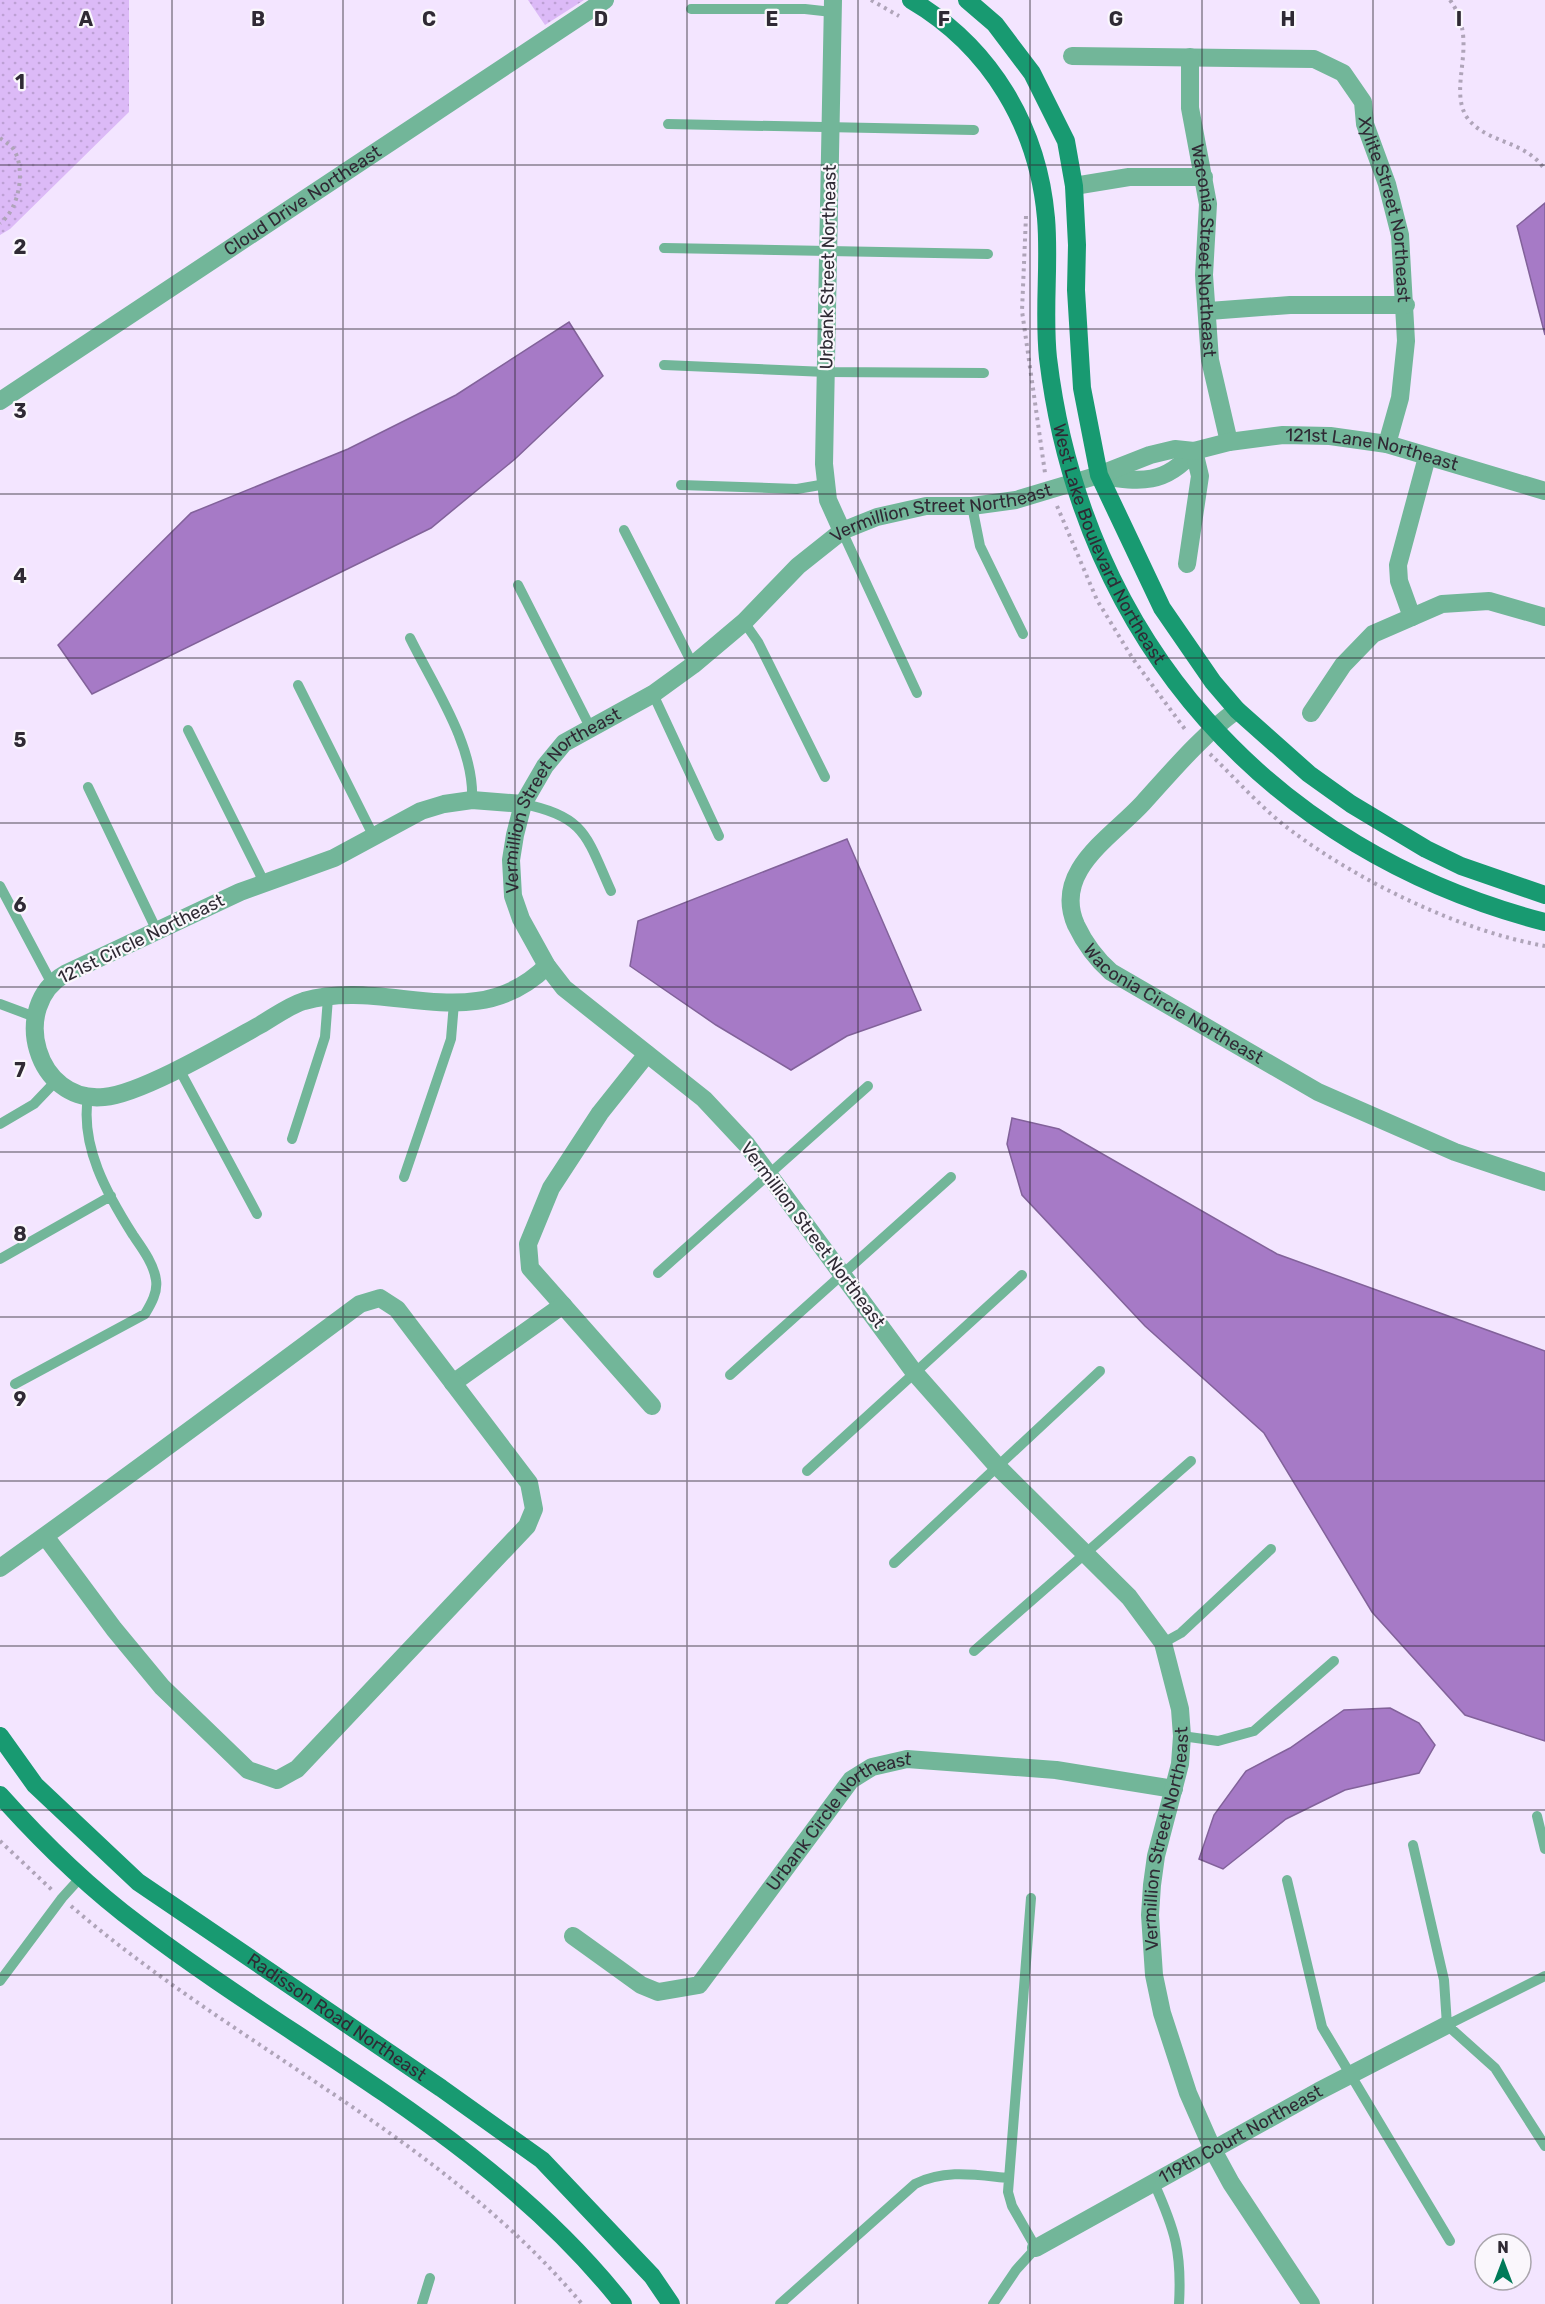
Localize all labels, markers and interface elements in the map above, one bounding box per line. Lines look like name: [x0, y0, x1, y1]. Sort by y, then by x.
text: A: [79, 7, 94, 31]
text: B: [251, 7, 265, 31]
text: C: [422, 7, 436, 31]
text: D: [594, 7, 608, 31]
text: E: [766, 7, 778, 31]
text: F: [938, 7, 950, 31]
text: G: [1109, 7, 1123, 31]
text: H: [1281, 7, 1295, 31]
text: I: [1456, 7, 1462, 31]
text: 1: [15, 70, 25, 94]
street label: Xylite Street Northeast: [1353, 116, 1415, 303]
street label: Cloud Drive Northeast: [220, 140, 386, 261]
street label: Waconia Street Northeast: [1186, 142, 1221, 358]
street label: Urbank Street Northeast: [815, 164, 841, 370]
text: 2: [14, 235, 27, 259]
text: 3: [13, 399, 27, 423]
street label: West Lake Boulevard Northeast: [1048, 422, 1170, 668]
street label: 121st Lane Northeast: [1285, 424, 1461, 476]
street label: Vermillion Street Northeast: [826, 479, 1055, 547]
text: 4: [13, 564, 27, 588]
street label: Vermillion Street Northeast: [499, 703, 625, 894]
text: 5: [14, 728, 27, 752]
street label: 121st Circle Northeast: [54, 889, 228, 989]
text: 6: [13, 893, 27, 917]
street label: Waconia Circle Northeast: [1079, 939, 1267, 1069]
text: 7: [14, 1058, 26, 1082]
street label: Vermillion Street Northeast: [736, 1138, 890, 1332]
text: 8: [13, 1222, 27, 1246]
text: 9: [14, 1387, 27, 1411]
street label: Vermillion Street Northeast: [1138, 1726, 1193, 1951]
street label: Urbank Circle Northeast: [762, 1748, 912, 1895]
street label: Radisson Road Northeast: [243, 1948, 431, 2086]
street label: 119th Court Northeast: [1155, 2080, 1326, 2189]
north arrow: [1473, 2232, 1533, 2292]
text: N: [1497, 2238, 1509, 2257]

